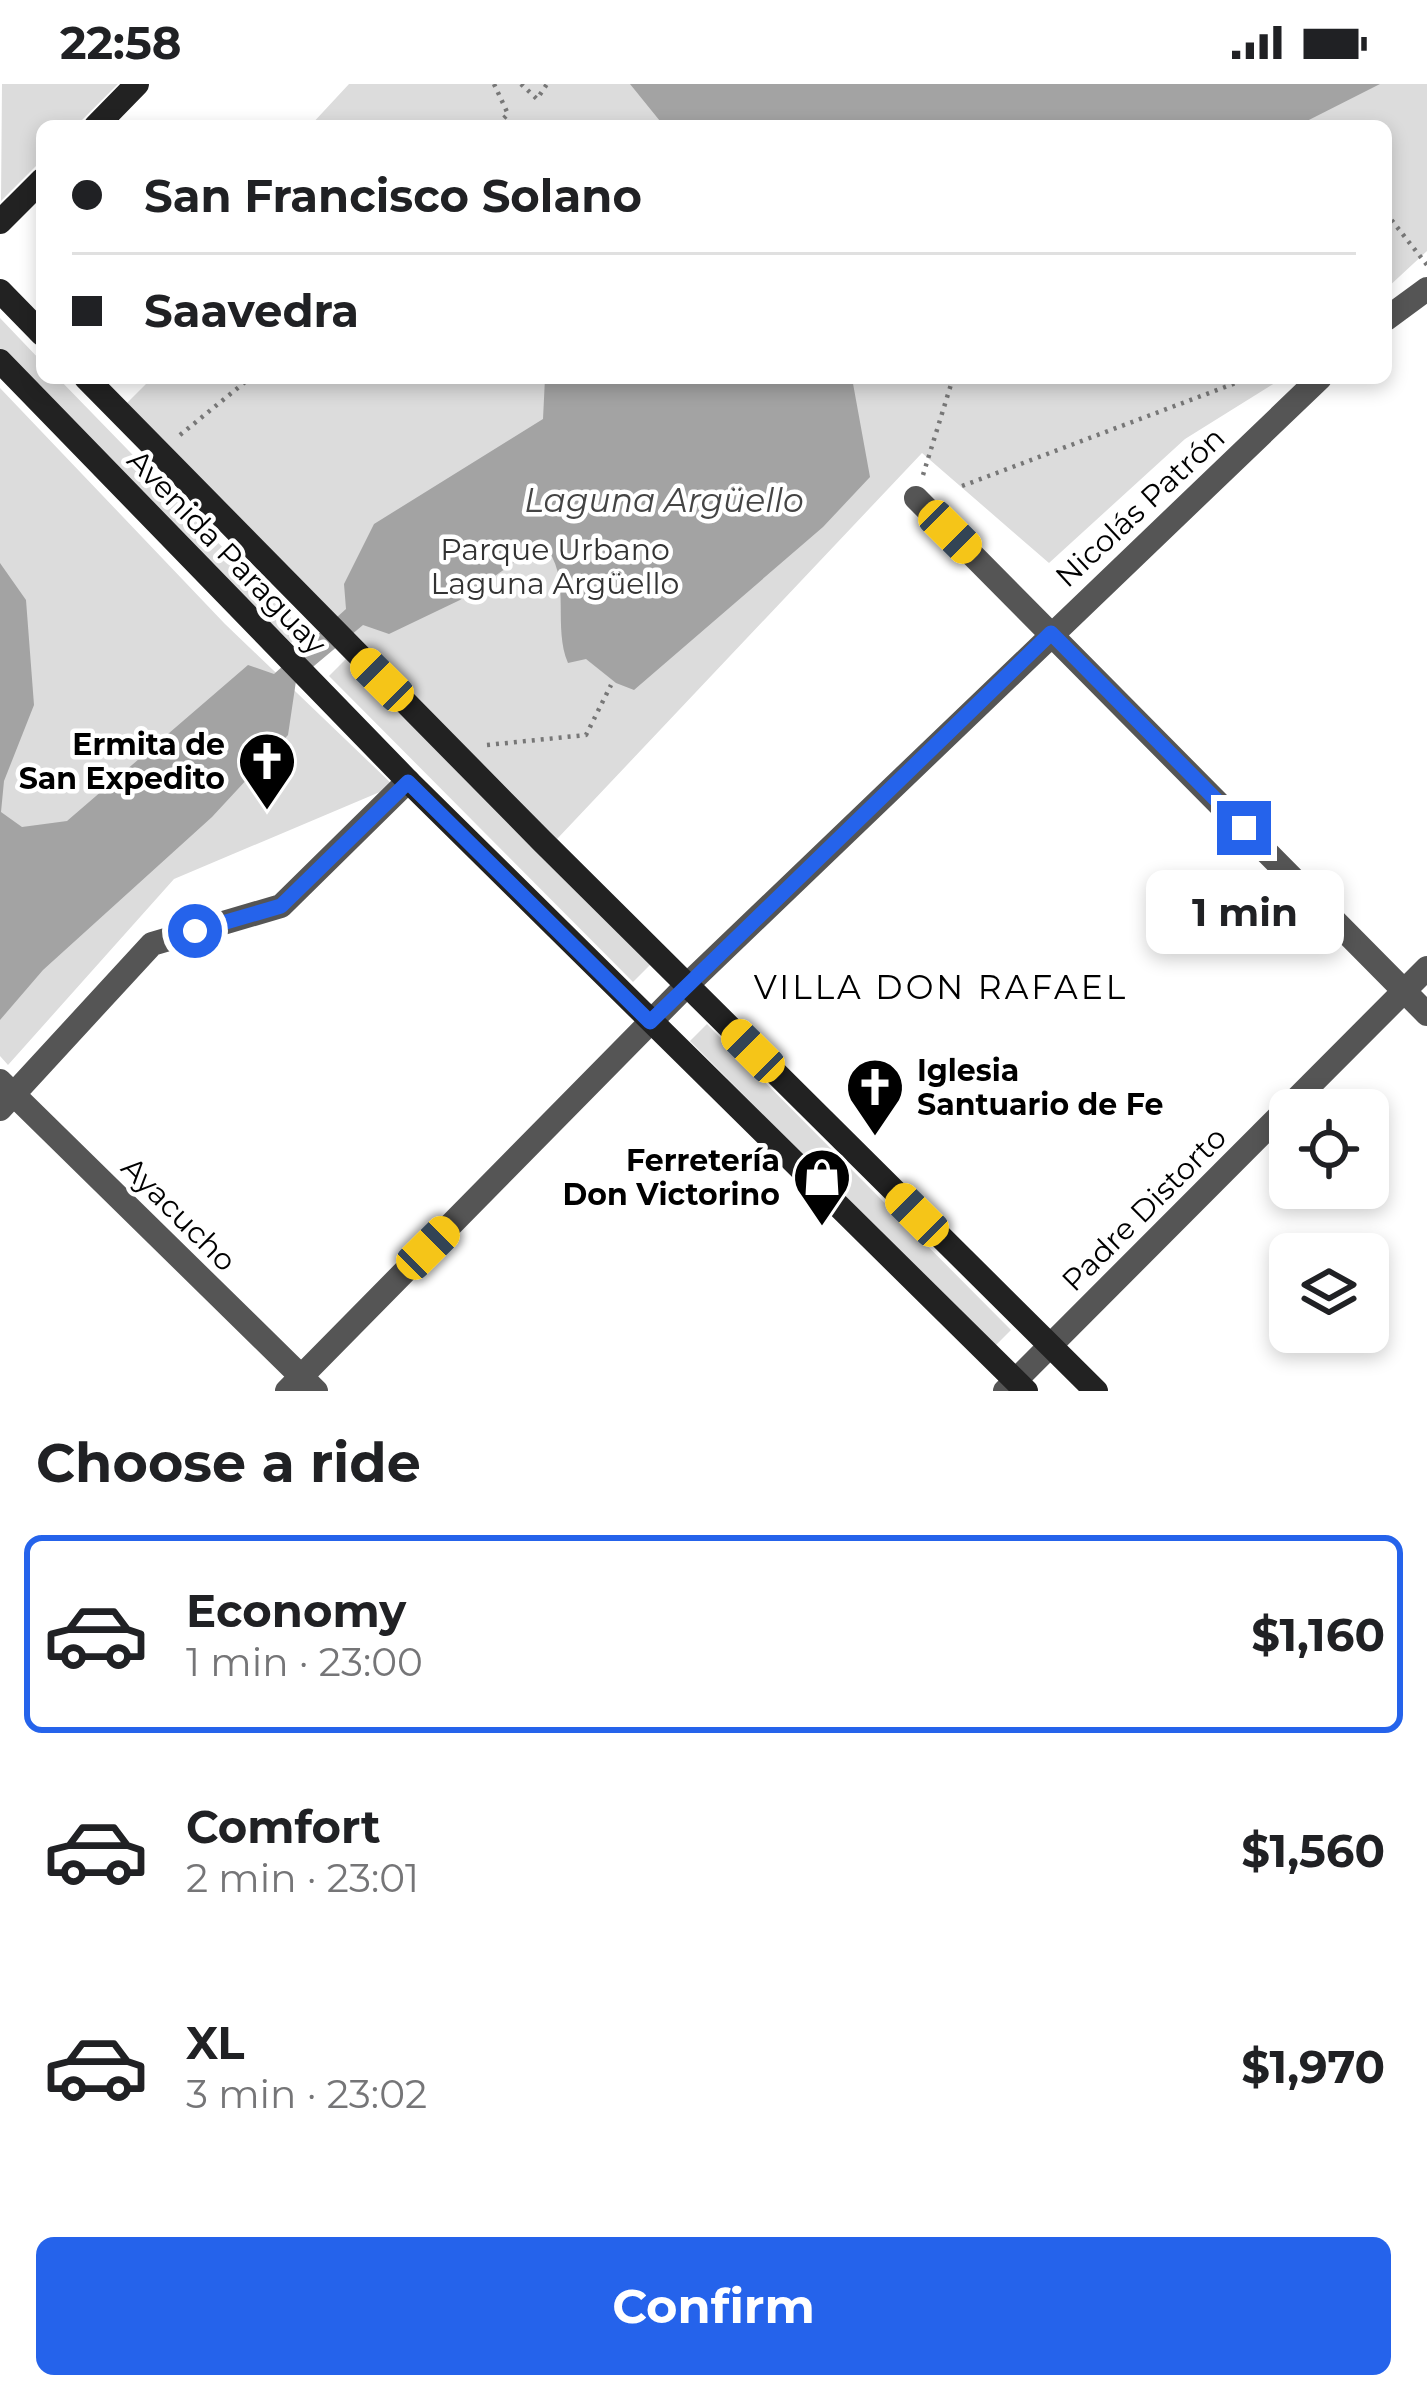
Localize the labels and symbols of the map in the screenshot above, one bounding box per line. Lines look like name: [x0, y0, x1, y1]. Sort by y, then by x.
street label: Nicolás Patrón: [1048, 419, 1232, 595]
street label: Avenida Paraguay: [120, 442, 335, 663]
water label: Laguna Argüello: [524, 480, 804, 520]
car: [912, 494, 988, 570]
park label: Parque Urbano Laguna Argüello: [431, 531, 679, 602]
car: [344, 642, 420, 718]
place label: Ermita de San Expedito: [19, 726, 225, 797]
church icon: Ermita de San Expedito: [236, 730, 298, 812]
route end: [1217, 801, 1271, 855]
callout: 1 min: [1145, 870, 1343, 954]
route start: [168, 904, 222, 958]
district label: VILLA DON RAFAEL: [754, 967, 1128, 1007]
car: [715, 1013, 791, 1089]
place label: Iglesia Santuario de Fe: [917, 1052, 1163, 1123]
church icon: Iglesia Santuario de Fe: [844, 1056, 906, 1138]
street label: Padre Distorto: [1054, 1119, 1234, 1299]
place label: Ferretería Don Victorino: [563, 1142, 780, 1213]
shop icon: Ferretería Don Victorino: [791, 1146, 853, 1228]
street label: Ayacucho: [114, 1149, 244, 1279]
car: [879, 1177, 955, 1253]
car: [390, 1210, 466, 1286]

